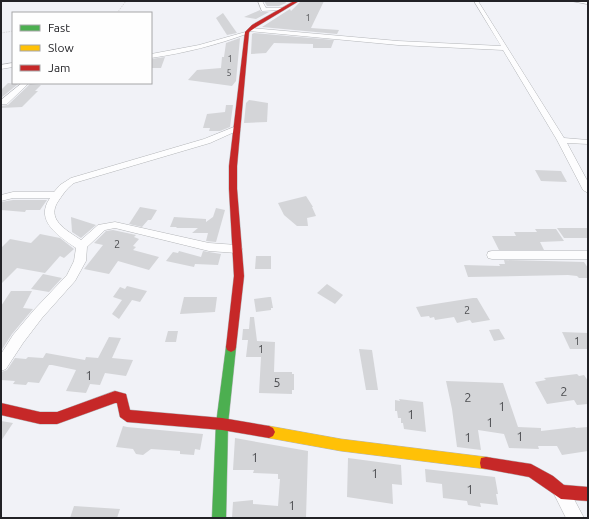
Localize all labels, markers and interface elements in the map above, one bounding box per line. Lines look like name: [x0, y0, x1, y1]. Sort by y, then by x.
legend: [12, 12, 152, 84]
house number: 1: [305, 13, 311, 23]
text: Fast: [48, 21, 70, 34]
text: Slow: [48, 41, 74, 54]
house number: 1: [227, 54, 233, 64]
text: Jam: [48, 61, 70, 74]
house number: 5: [226, 68, 232, 78]
house number: 2: [114, 238, 120, 250]
house number: 2: [464, 304, 470, 316]
house number: 1: [574, 335, 580, 347]
house number: 1: [258, 343, 264, 355]
house number: 1: [85, 368, 93, 382]
house number: 5: [273, 375, 281, 389]
house number: 2: [560, 384, 568, 398]
house number: 2: [464, 390, 472, 404]
house number: 1: [498, 399, 506, 413]
house number: 1: [407, 407, 415, 421]
house number: 1: [486, 415, 494, 429]
house number: 1: [516, 429, 524, 443]
house number: 1: [464, 430, 472, 444]
house number: 1: [251, 450, 259, 464]
house number: 1: [371, 466, 379, 480]
house number: 1: [466, 482, 474, 496]
house number: 1: [288, 498, 296, 512]

